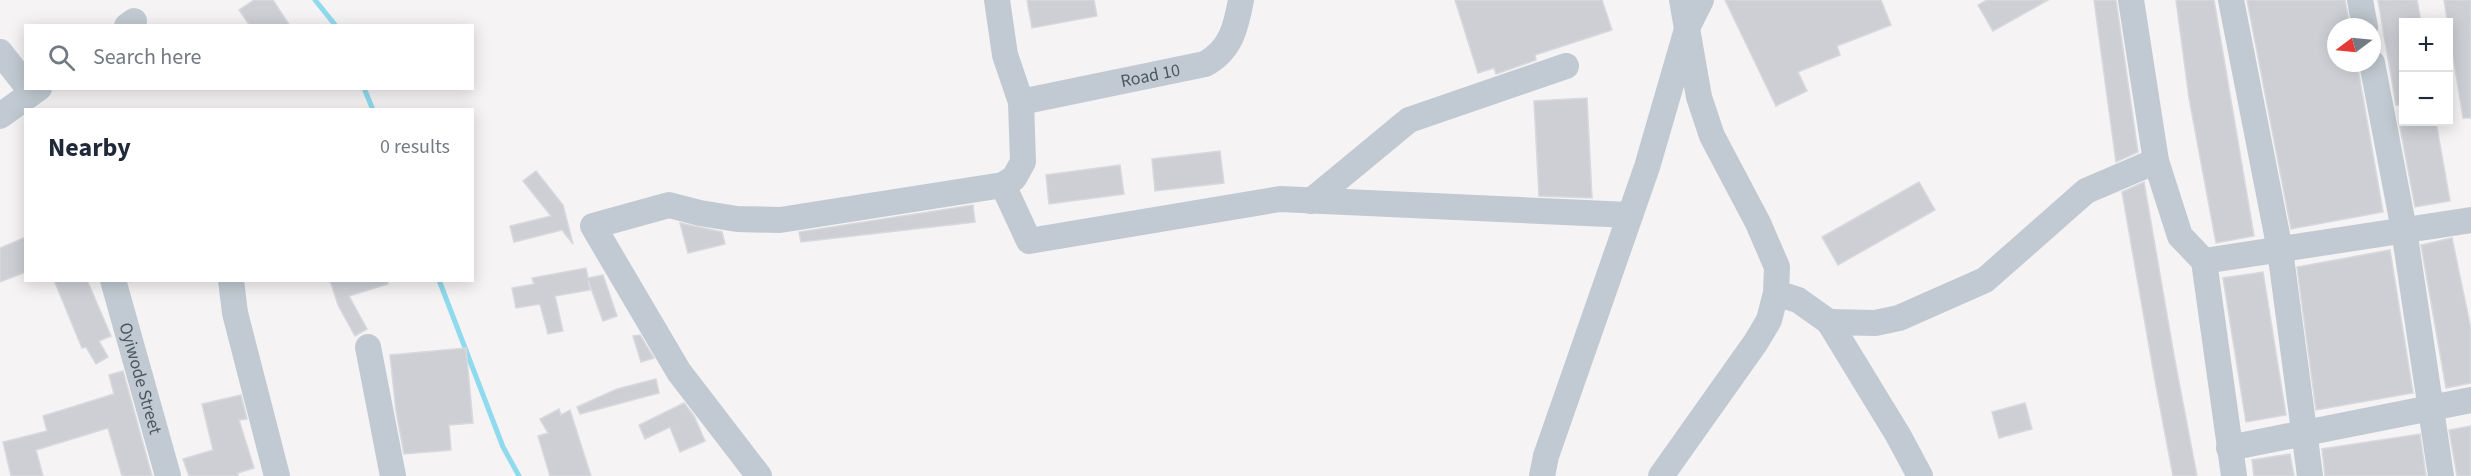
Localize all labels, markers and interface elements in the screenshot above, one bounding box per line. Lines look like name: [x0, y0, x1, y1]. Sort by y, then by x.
north arrow: [2327, 18, 2381, 72]
map controls: [2399, 18, 2453, 126]
button: +: [2399, 18, 2453, 72]
search box: [24, 24, 474, 90]
icon: search: [45, 41, 78, 74]
text: Search here: [93, 41, 201, 73]
street label: Road 10: [1118, 57, 1182, 94]
button: −: [2399, 72, 2453, 126]
text: Nearby: [48, 129, 131, 166]
text: 0 results: [380, 133, 450, 161]
street label: Oyiwode Street: [112, 320, 168, 437]

